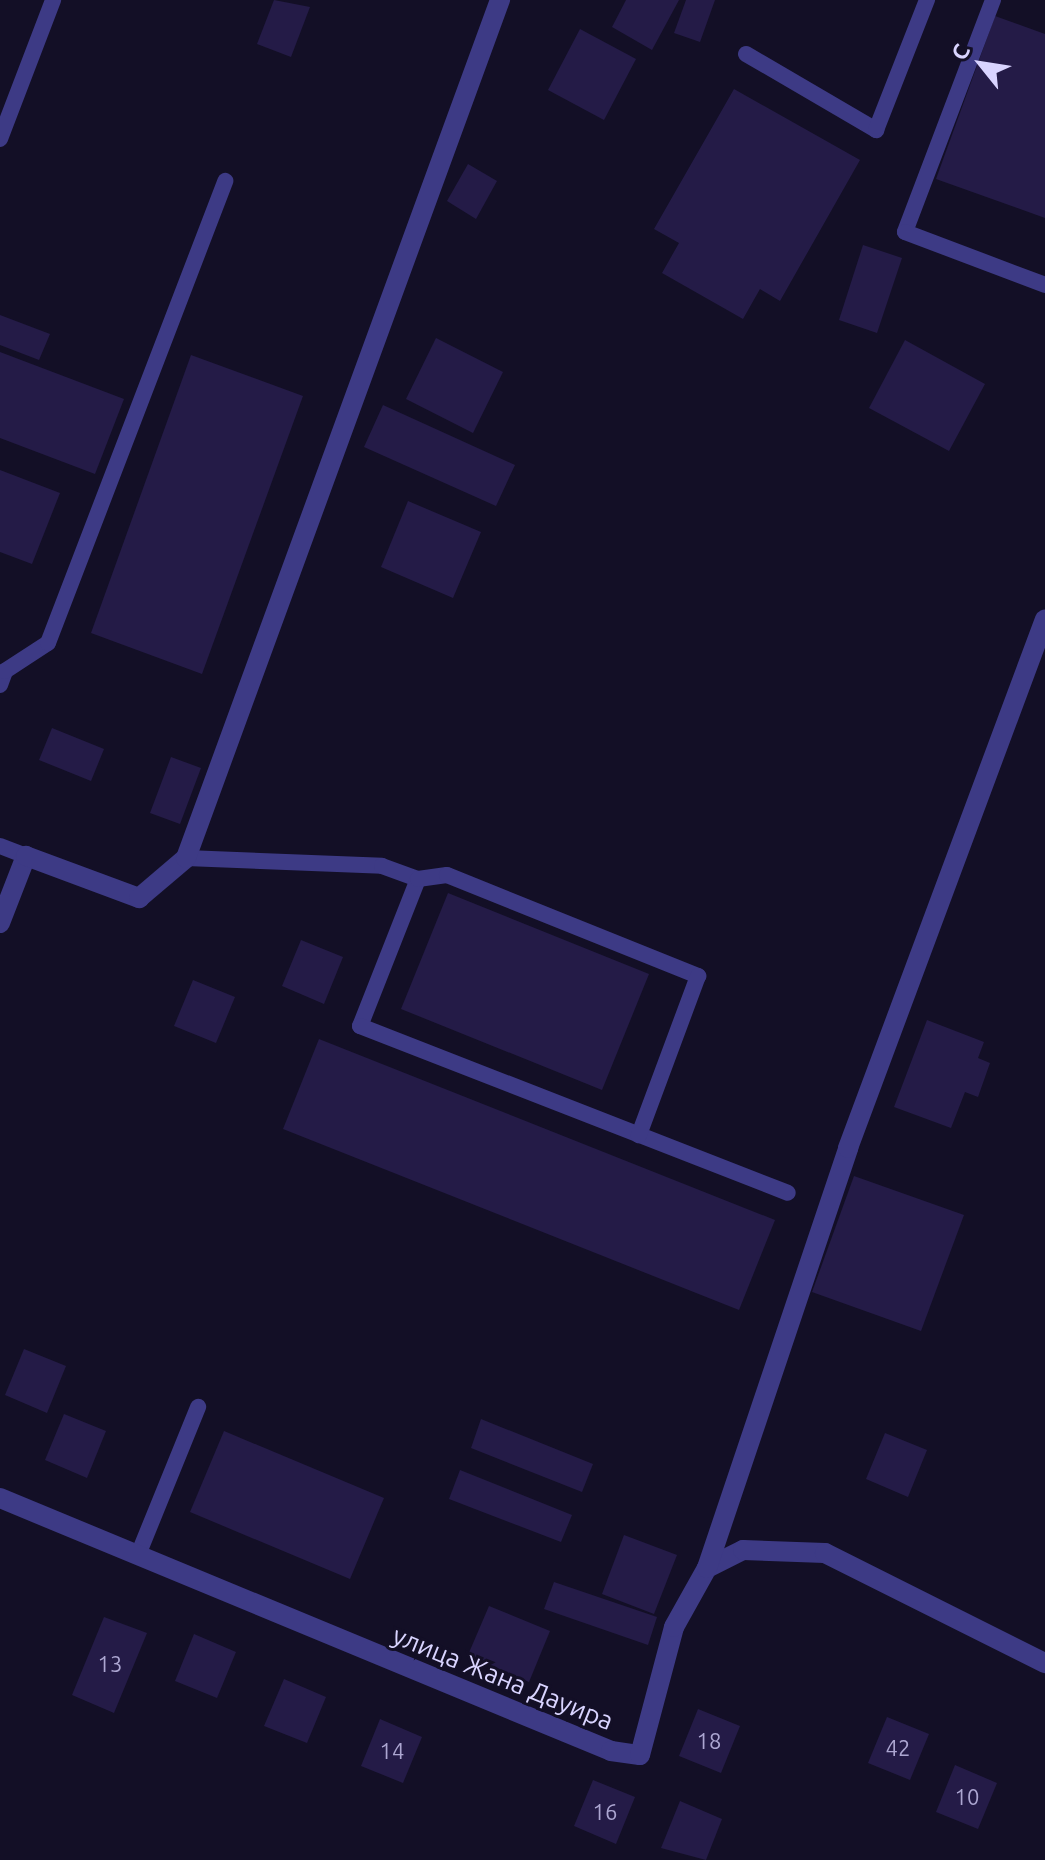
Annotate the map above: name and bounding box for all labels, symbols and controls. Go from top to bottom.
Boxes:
north arrow [941,24,1021,104]
text: С [945,39,974,64]
street label: улица Жана Дауира [388,1619,618,1737]
house number: 13 [98,1651,122,1677]
house number: 18 [697,1728,721,1754]
house number: 42 [886,1735,910,1761]
house number: 14 [380,1738,404,1764]
house number: 10 [955,1784,979,1810]
house number: 16 [593,1799,617,1825]

